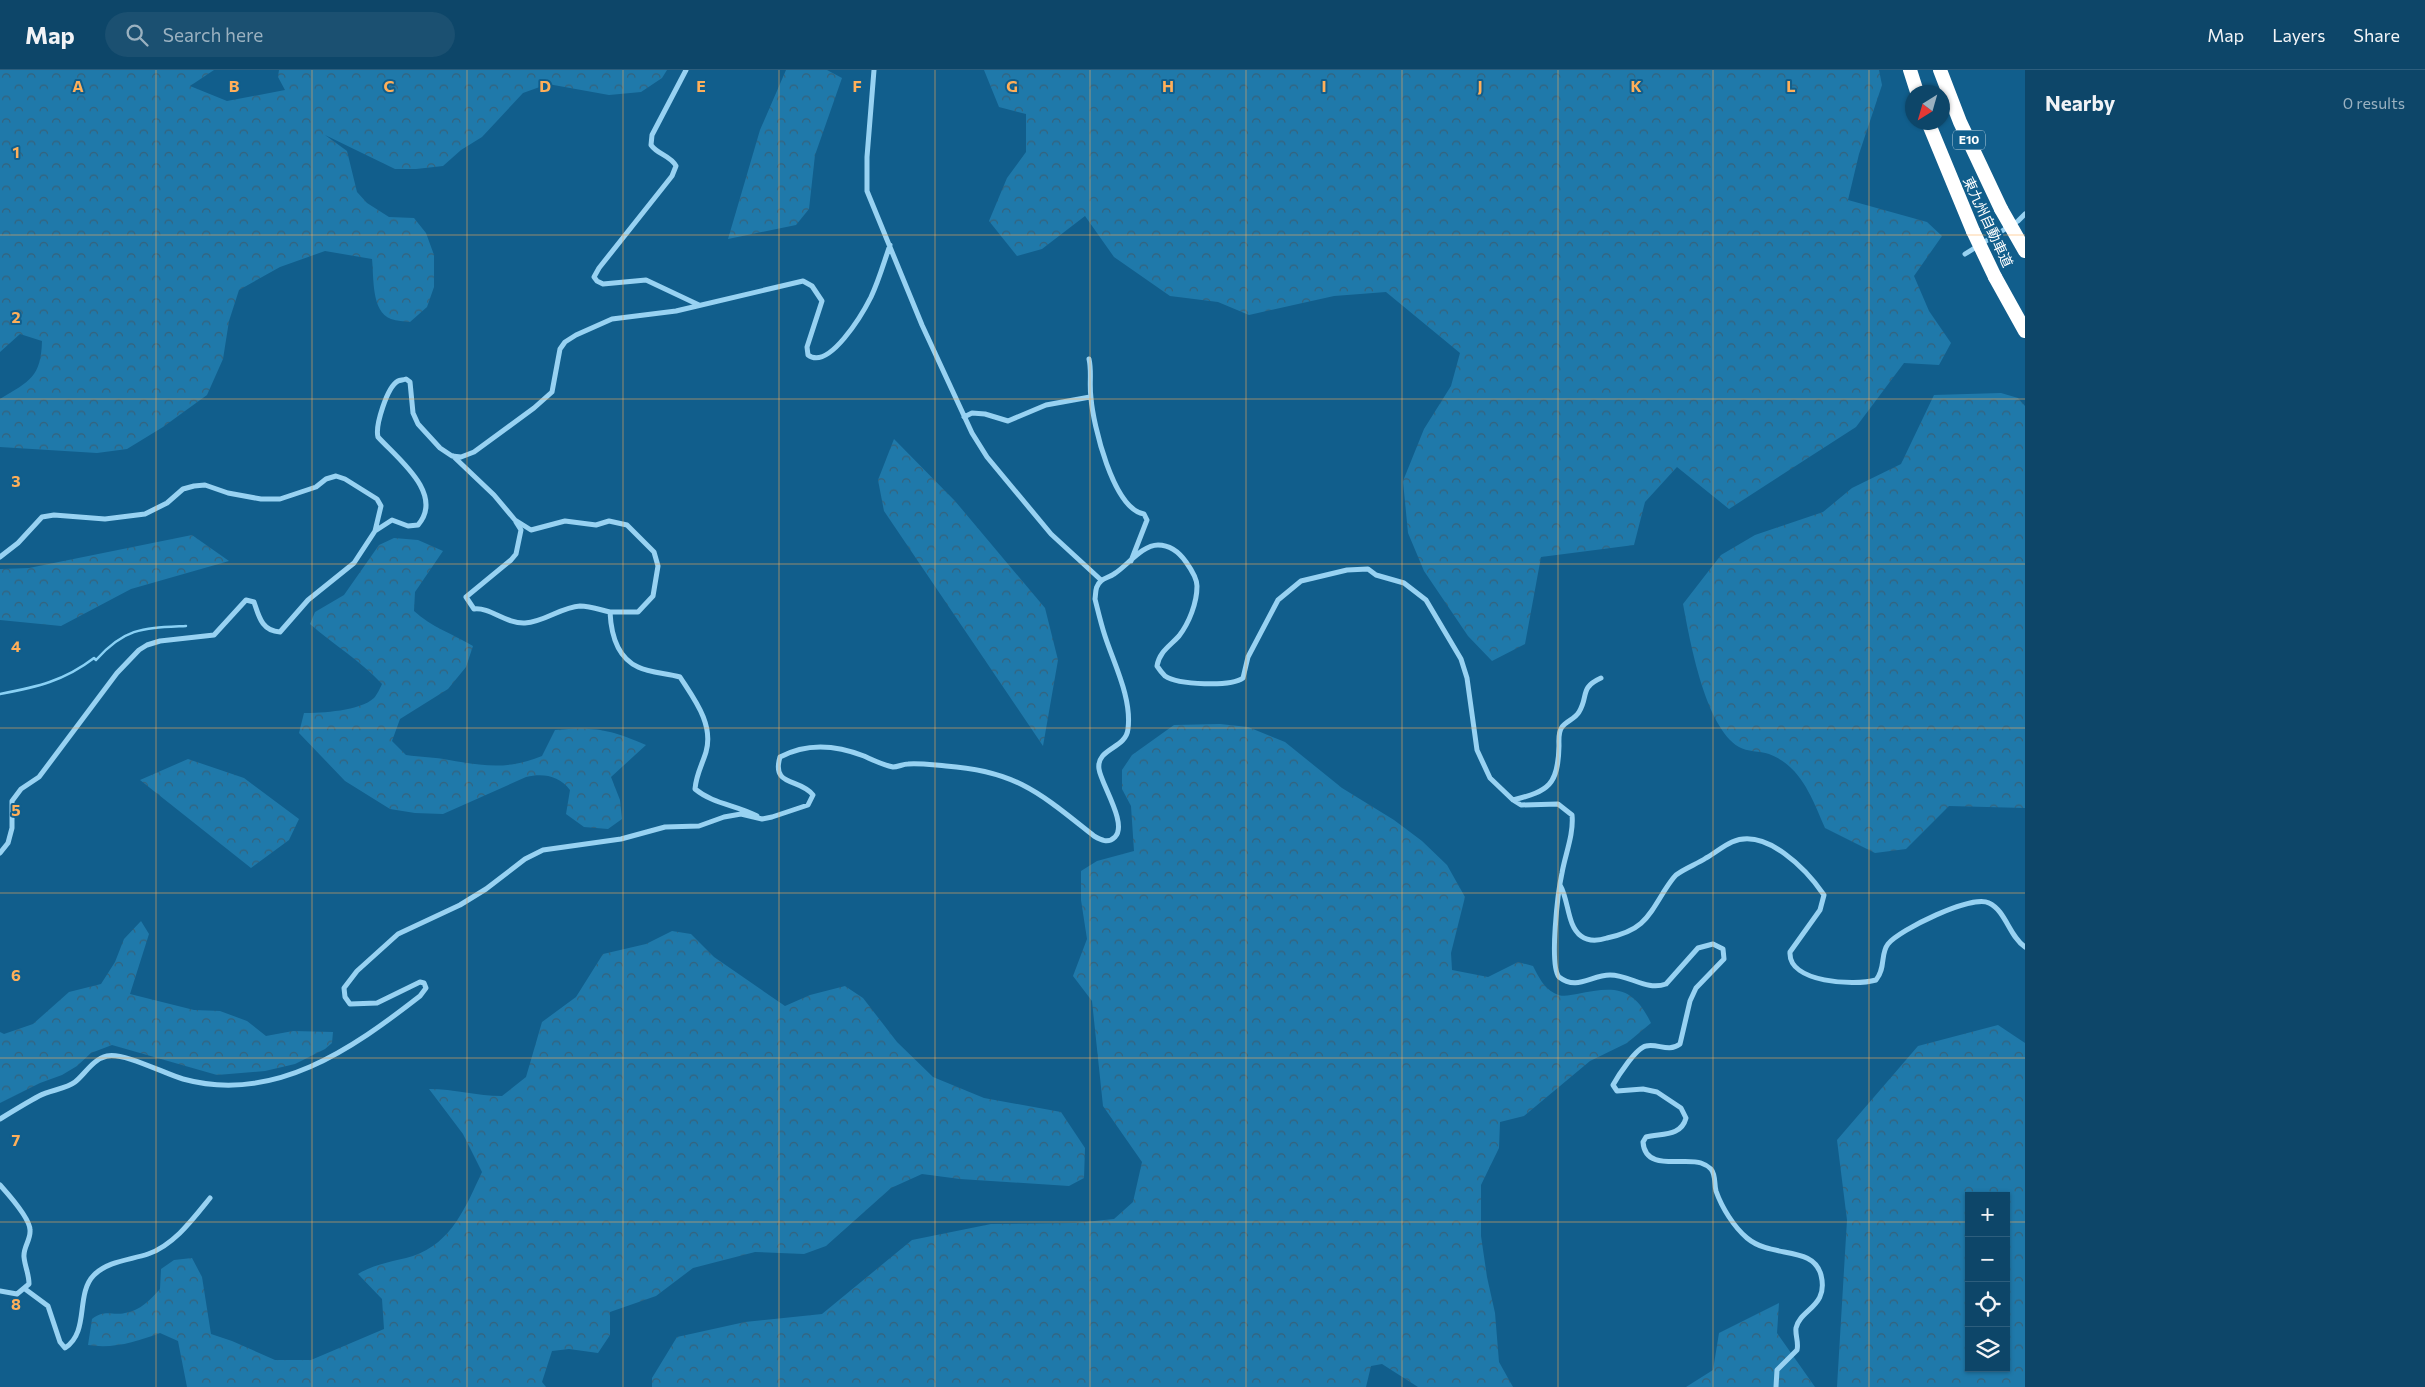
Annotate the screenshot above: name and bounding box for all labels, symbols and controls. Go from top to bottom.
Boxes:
search box [105,12,455,57]
text: Map [25,20,75,49]
icon: search [123,21,151,49]
text: Search here [163,23,263,46]
text: Map [2207,24,2244,46]
text: Layers [2272,24,2325,46]
text: Share [2353,24,2400,46]
text: A [72,76,84,95]
text: B [229,76,240,95]
text: C [384,76,395,95]
text: D [539,76,551,95]
text: E [696,76,706,95]
text: F [852,76,862,95]
text: G [1006,76,1018,95]
text: H [1162,76,1174,95]
text: I [1321,76,1327,95]
text: J [1477,76,1483,95]
text: K [1630,76,1642,95]
text: L [1786,76,1796,95]
north arrow [1905,85,1950,130]
text: Nearby [2045,90,2115,115]
text: 0 results [2343,93,2405,112]
road number: E10 [1953,130,1985,150]
text: 1 [12,142,20,161]
street label: 東九州自動車道 [1960,174,2017,270]
text: 2 [11,307,21,326]
text: 3 [11,471,21,490]
text: 4 [11,636,21,655]
text: 5 [11,800,21,819]
text: 6 [11,965,21,984]
text: 7 [12,1130,21,1149]
map controls [1965,1192,2010,1372]
button: + [1965,1192,2010,1237]
button: − [1965,1237,2010,1282]
button: locate [1965,1282,2010,1327]
text: 8 [11,1294,21,1313]
button: layers [1965,1327,2010,1372]

